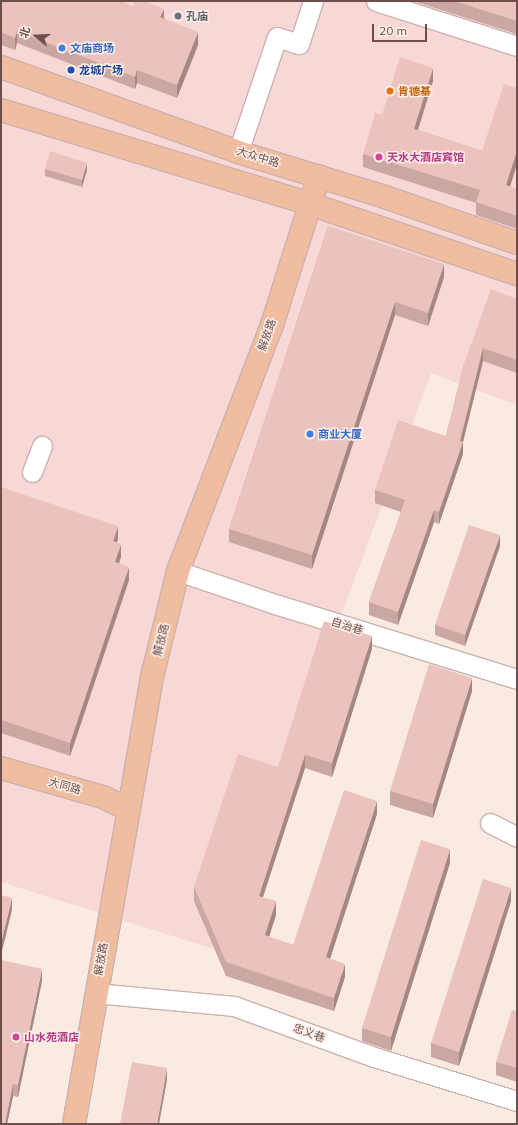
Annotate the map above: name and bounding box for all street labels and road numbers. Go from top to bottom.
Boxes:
street label: 大众中路 [235,144,281,170]
street label: 解放路 [255,317,279,353]
street label: 自治巷 [329,615,365,637]
street label: 解放路 [151,622,171,658]
street label: 大同路 [47,775,83,797]
street label: 解放路 [92,942,110,976]
street label: 忠义巷 [291,1021,327,1045]

